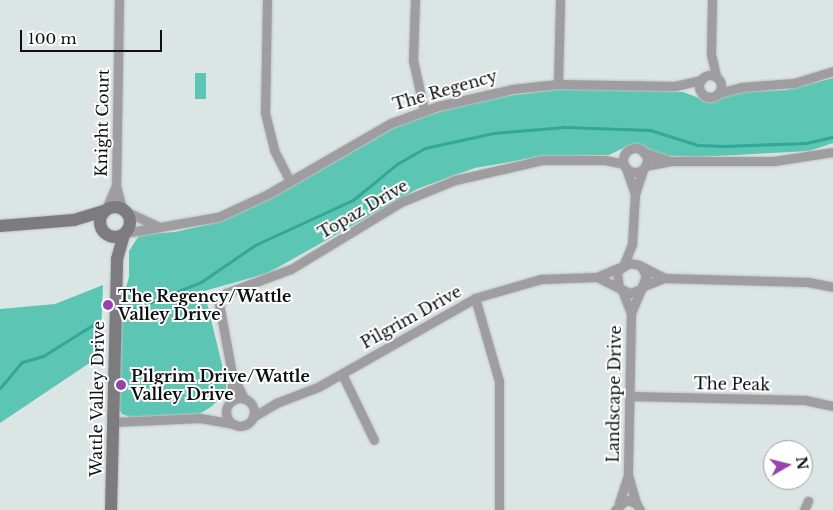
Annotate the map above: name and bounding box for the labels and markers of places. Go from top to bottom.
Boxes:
place label: The Regency/Wattle Valley Drive [118,286,291,324]
marker: The Regency/Wattle Valley Drive [102,299,114,311]
place label: Pilgrim Drive/Wattle Valley Drive [131,366,310,404]
marker: Pilgrim Drive/Wattle Valley Drive [115,379,127,391]

